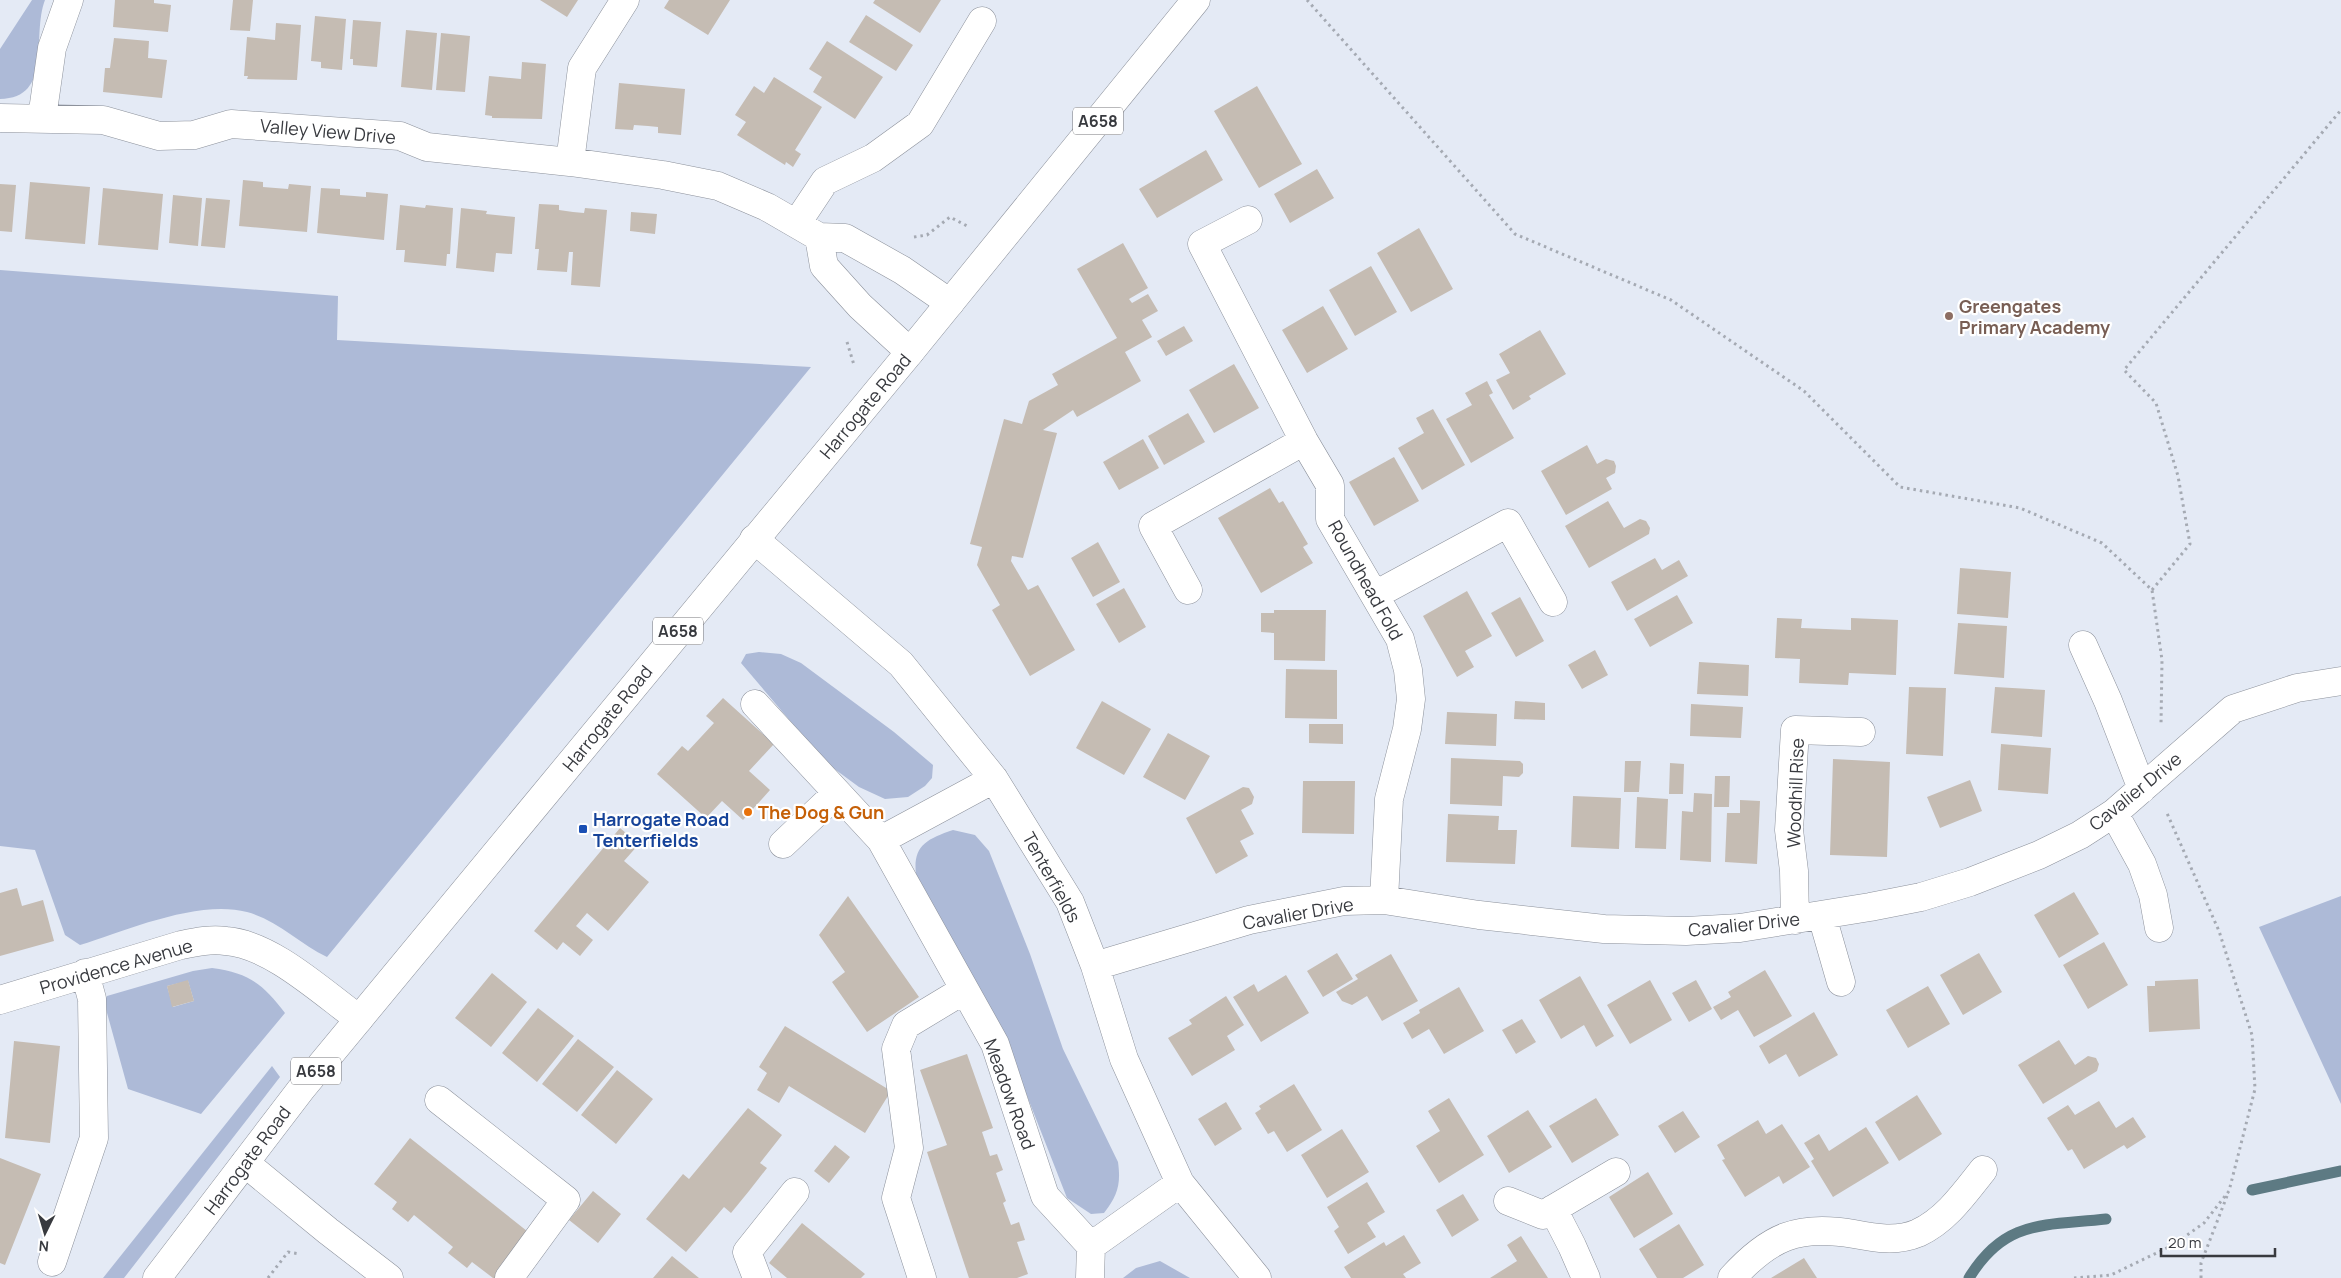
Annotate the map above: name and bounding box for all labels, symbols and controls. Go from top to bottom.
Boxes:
road number: A658 [1073,108,1123,134]
street label: Valley View Drive [259,113,397,149]
place label: Greengates Primary Academy [1959,294,2110,339]
marker: Greengates Primary Academy [1943,310,1955,322]
street label: Harrogate Road [814,348,916,464]
street label: Roundhead Fold [1323,516,1409,644]
road number: A658 [653,618,703,644]
street label: Harrogate Road [557,660,657,776]
street label: Woodhill Rise [1781,738,1809,848]
street label: Cavalier Drive [2084,746,2186,836]
place label: The Dog & Gun [758,800,884,824]
marker: The Dog & Gun [742,806,754,818]
place label: Harrogate Road Tenterfields [593,807,729,852]
marker: Harrogate Road Tenterfields [577,823,589,835]
street label: Tenterfields [1017,828,1087,926]
street label: Cavalier Drive [1241,891,1355,935]
street label: Cavalier Drive [1687,906,1801,942]
street label: Providence Avenue [37,933,195,999]
street label: Meadow Road [979,1035,1041,1153]
road number: A658 [291,1058,341,1084]
street label: Harrogate Road [198,1101,296,1219]
north arrow [20,1208,70,1258]
scale bar [2161,1226,2275,1258]
text: 20 m [2168,1232,2201,1253]
text: N [38,1237,50,1256]

